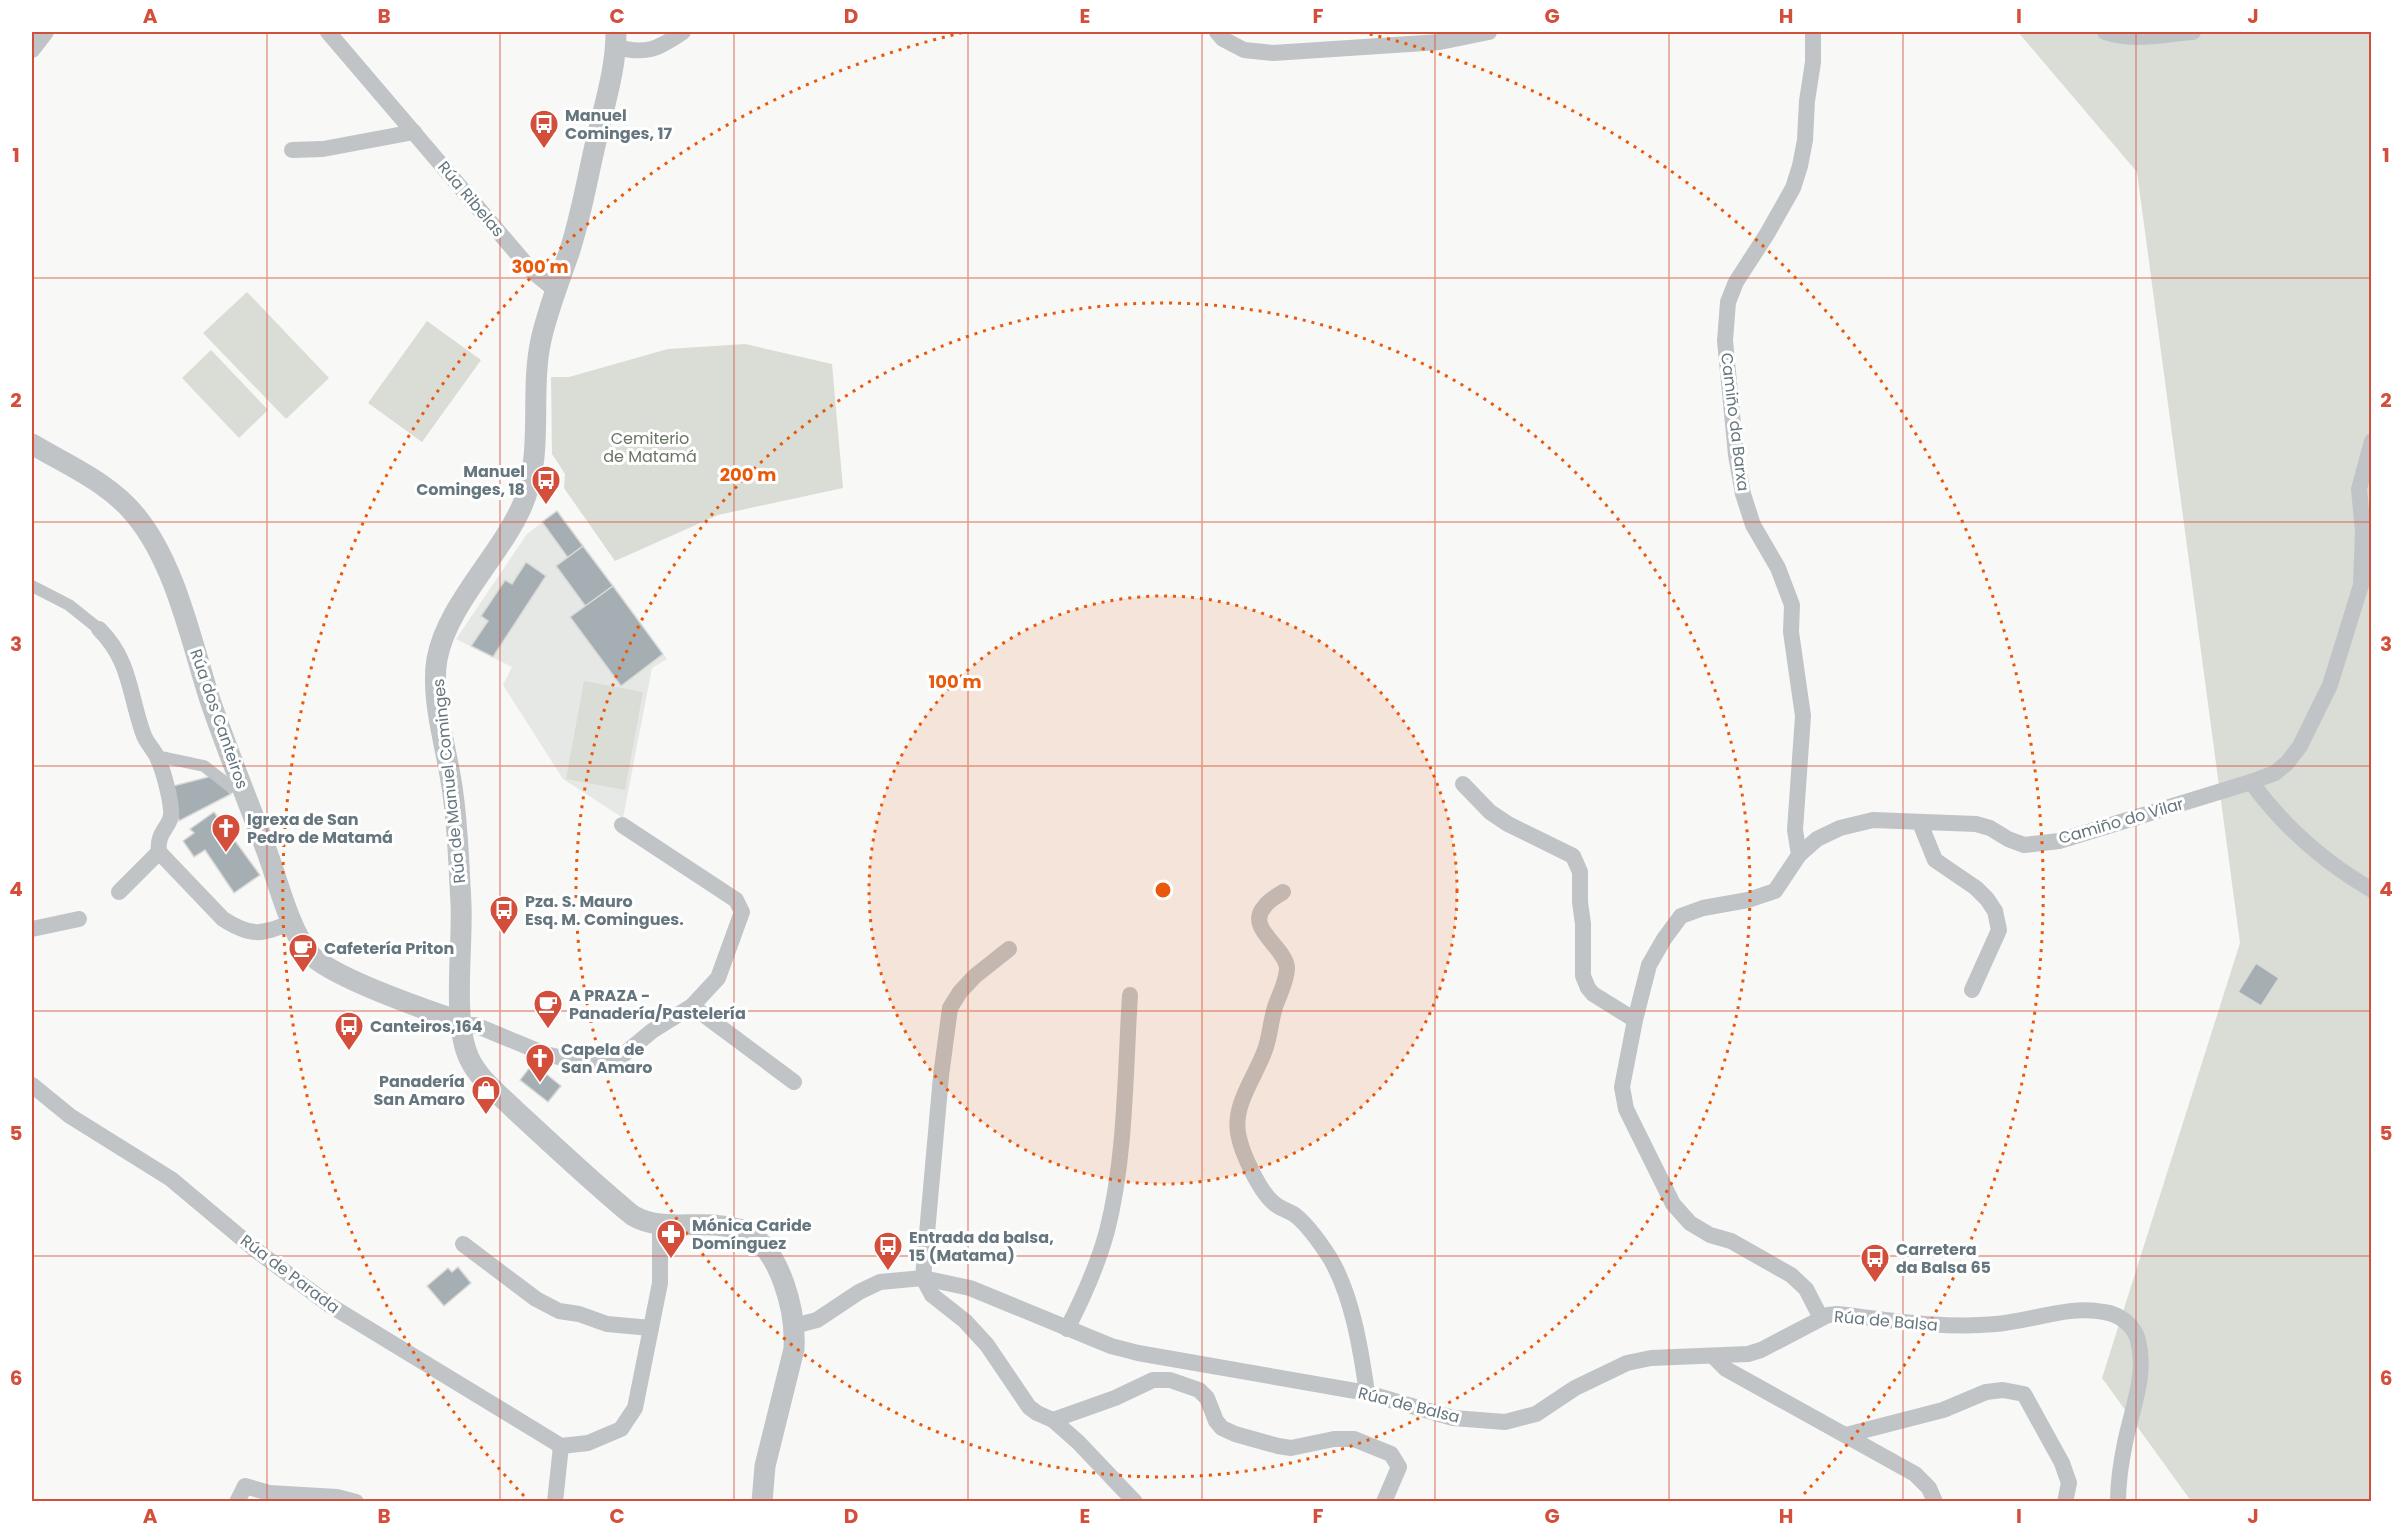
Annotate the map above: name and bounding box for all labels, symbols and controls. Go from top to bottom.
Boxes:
text: A [143,2,158,30]
text: B [377,2,391,30]
text: C [609,2,625,30]
text: D [844,2,858,30]
text: E [1080,2,1090,30]
text: F [1313,2,1324,30]
text: G [1544,2,1560,30]
text: H [1779,2,1793,30]
text: I [2016,2,2022,30]
text: J [2247,2,2259,30]
place label: Manuel Cominges, 17 [565,104,672,145]
bus stop icon: Manuel Cominges, 17 [528,108,560,150]
text: 1 [12,141,20,169]
text: 1 [2382,141,2390,169]
street label: Rúa Ribelas [432,156,510,242]
text: 300 m [511,254,569,279]
street label: Camiño da Barxa [1715,351,1755,493]
text: 2 [10,386,22,414]
text: 2 [2380,386,2392,414]
park label: Cemiterio de Matamá [603,427,697,468]
place label: Manuel Cominges, 18 [416,460,525,501]
text: 200 m [720,462,776,487]
bus stop icon: Manuel Cominges, 18 [530,464,562,506]
text: 3 [10,630,22,658]
text: 3 [2380,630,2392,658]
street label: Rúa dos Canteiros [184,646,254,792]
text: 100 m [928,669,982,694]
street label: Rúa de Manuel Cominges [427,678,471,884]
street label: Camiño do Vilar [2056,792,2186,850]
place label: Igrexa de San Pedro de Matamá [247,808,393,849]
church icon: Igrexa de San Pedro de Matamá [210,812,242,854]
text: 4 [9,875,23,903]
text: 4 [2379,875,2393,903]
centre of rings [1153,880,1173,900]
place label: Pza. S. Mauro Esq. M. Comingues. [525,890,684,931]
bus stop icon: Pza. S. Mauro Esq. M. Comingues. [488,894,520,936]
cafe icon: Cafetería Priton [287,932,319,974]
place label: Cafetería Priton [324,937,454,960]
place label: A PRAZA - Panadería/Pastelería [569,984,746,1025]
cafe icon: A PRAZA - Panadería/Pastelería [532,988,564,1030]
bus stop icon: Canteiros,164 [333,1010,365,1052]
place label: Canteiros,164 [370,1015,483,1038]
place label: Capela de San Amaro [561,1038,653,1079]
church icon: Capela de San Amaro [524,1042,556,1084]
place label: Panadería San Amaro [373,1070,465,1111]
shop icon: Panadería San Amaro [470,1074,502,1116]
text: 5 [10,1119,23,1147]
text: 5 [2380,1119,2393,1147]
place label: Mónica Caride Domínguez [692,1214,812,1255]
pharmacy icon: Mónica Caride Domínguez [655,1218,687,1260]
place label: Entrada da balsa, 15 (Matama) [909,1226,1054,1267]
street label: Rúa de Parada [236,1229,344,1319]
bus stop icon: Entrada da balsa, 15 (Matama) [872,1230,904,1272]
place label: Carretera da Balsa 65 [1896,1238,1991,1279]
bus stop icon: Carretera da Balsa 65 [1859,1242,1891,1284]
street label: Rúa de Balsa [1833,1305,1939,1337]
text: 6 [10,1364,22,1392]
text: 6 [2380,1364,2392,1392]
street label: Rúa de Balsa [1356,1381,1462,1429]
text: A [143,1502,158,1530]
text: B [377,1502,391,1530]
text: C [609,1502,625,1530]
text: D [844,1502,858,1530]
text: E [1080,1502,1090,1530]
text: F [1313,1502,1324,1530]
text: G [1544,1502,1560,1530]
text: H [1779,1502,1793,1530]
text: I [2016,1502,2022,1530]
text: J [2247,1502,2259,1530]

